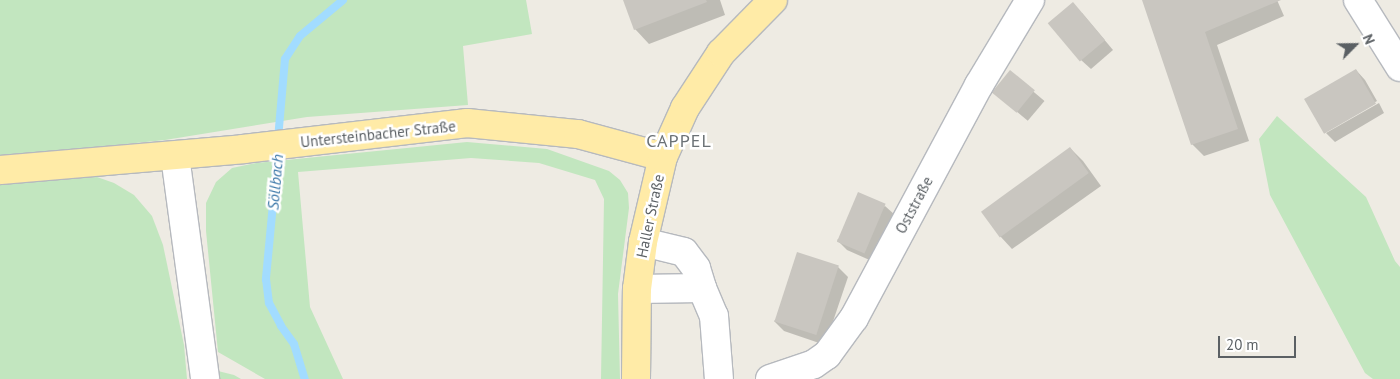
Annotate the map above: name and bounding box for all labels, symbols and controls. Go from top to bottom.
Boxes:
north arrow [1330,20,1380,70]
text: N [1359,31,1379,47]
street label: Untersteinbacher Straße [299,117,457,151]
district label: CAPPEL [646,130,712,152]
water label: Söllbach [263,153,287,211]
street label: Haller Straße [632,173,668,259]
street label: Oststraße [891,173,937,237]
scale bar [1220,326,1298,358]
text: 20 m [1226,335,1259,354]

